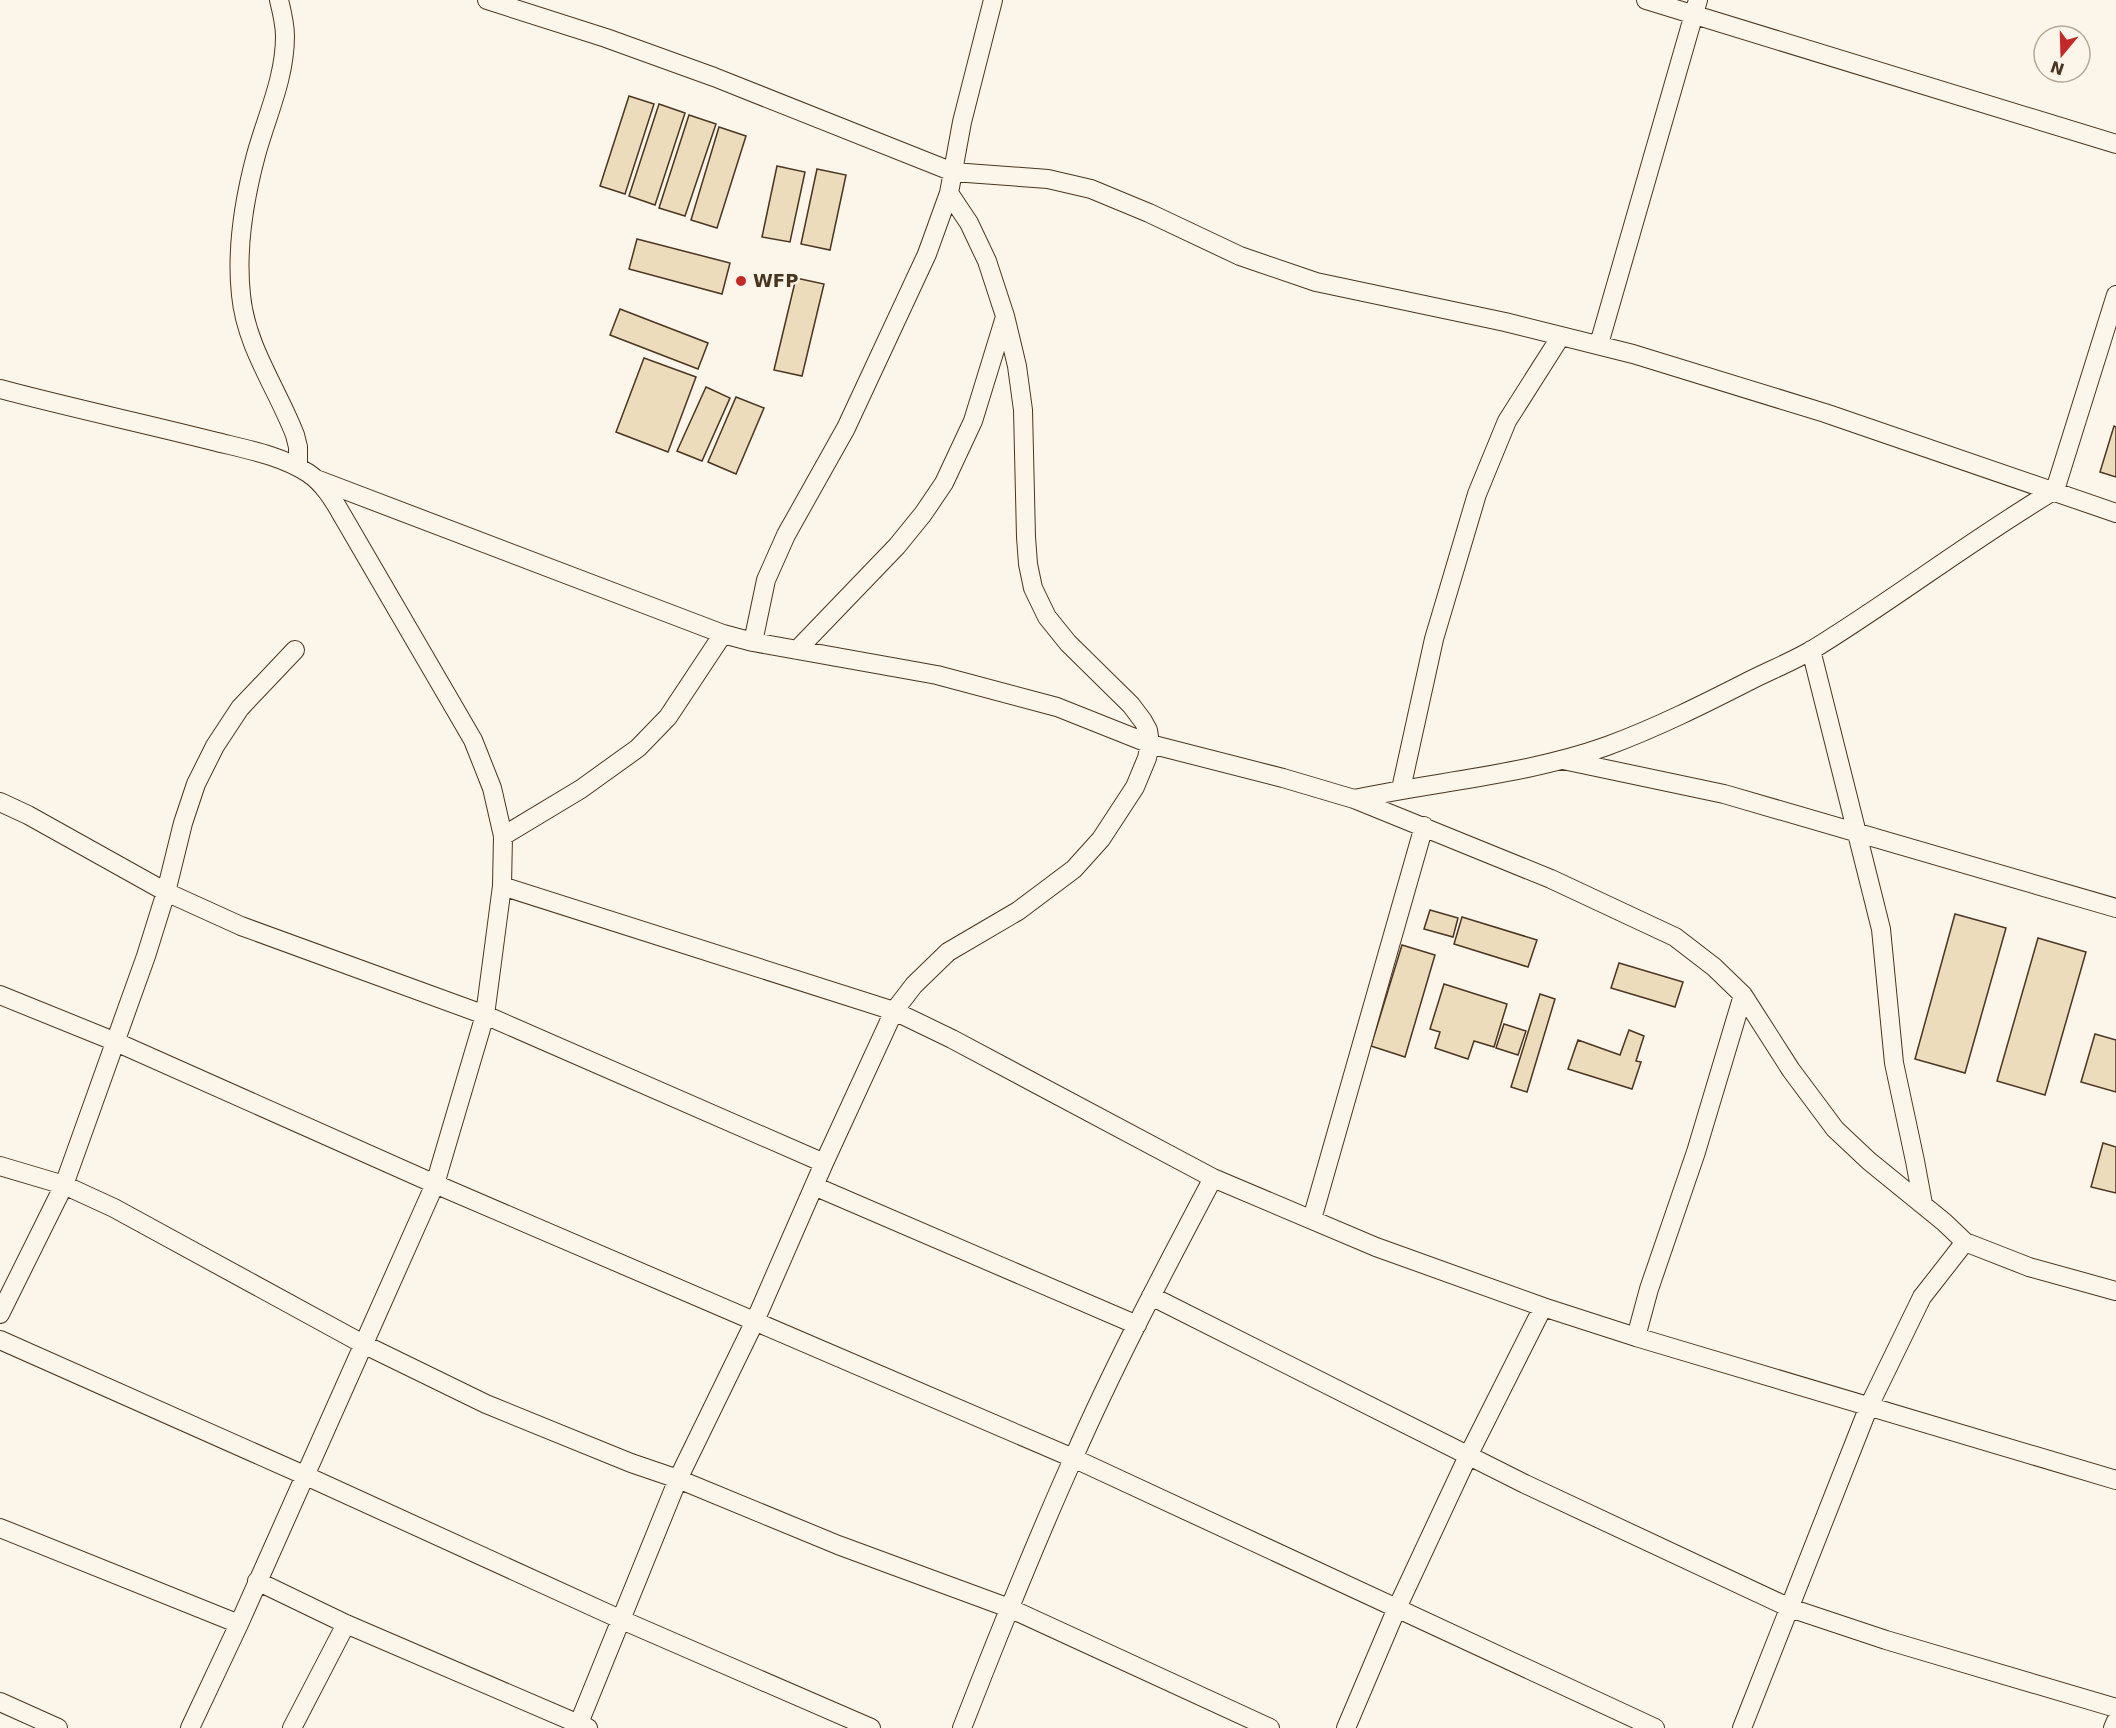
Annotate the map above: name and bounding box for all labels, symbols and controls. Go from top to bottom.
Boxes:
north arrow [2032,24,2092,84]
text: N [2048,57,2067,79]
place label: WFP [753,270,798,291]
marker: WFP [734,274,748,288]

